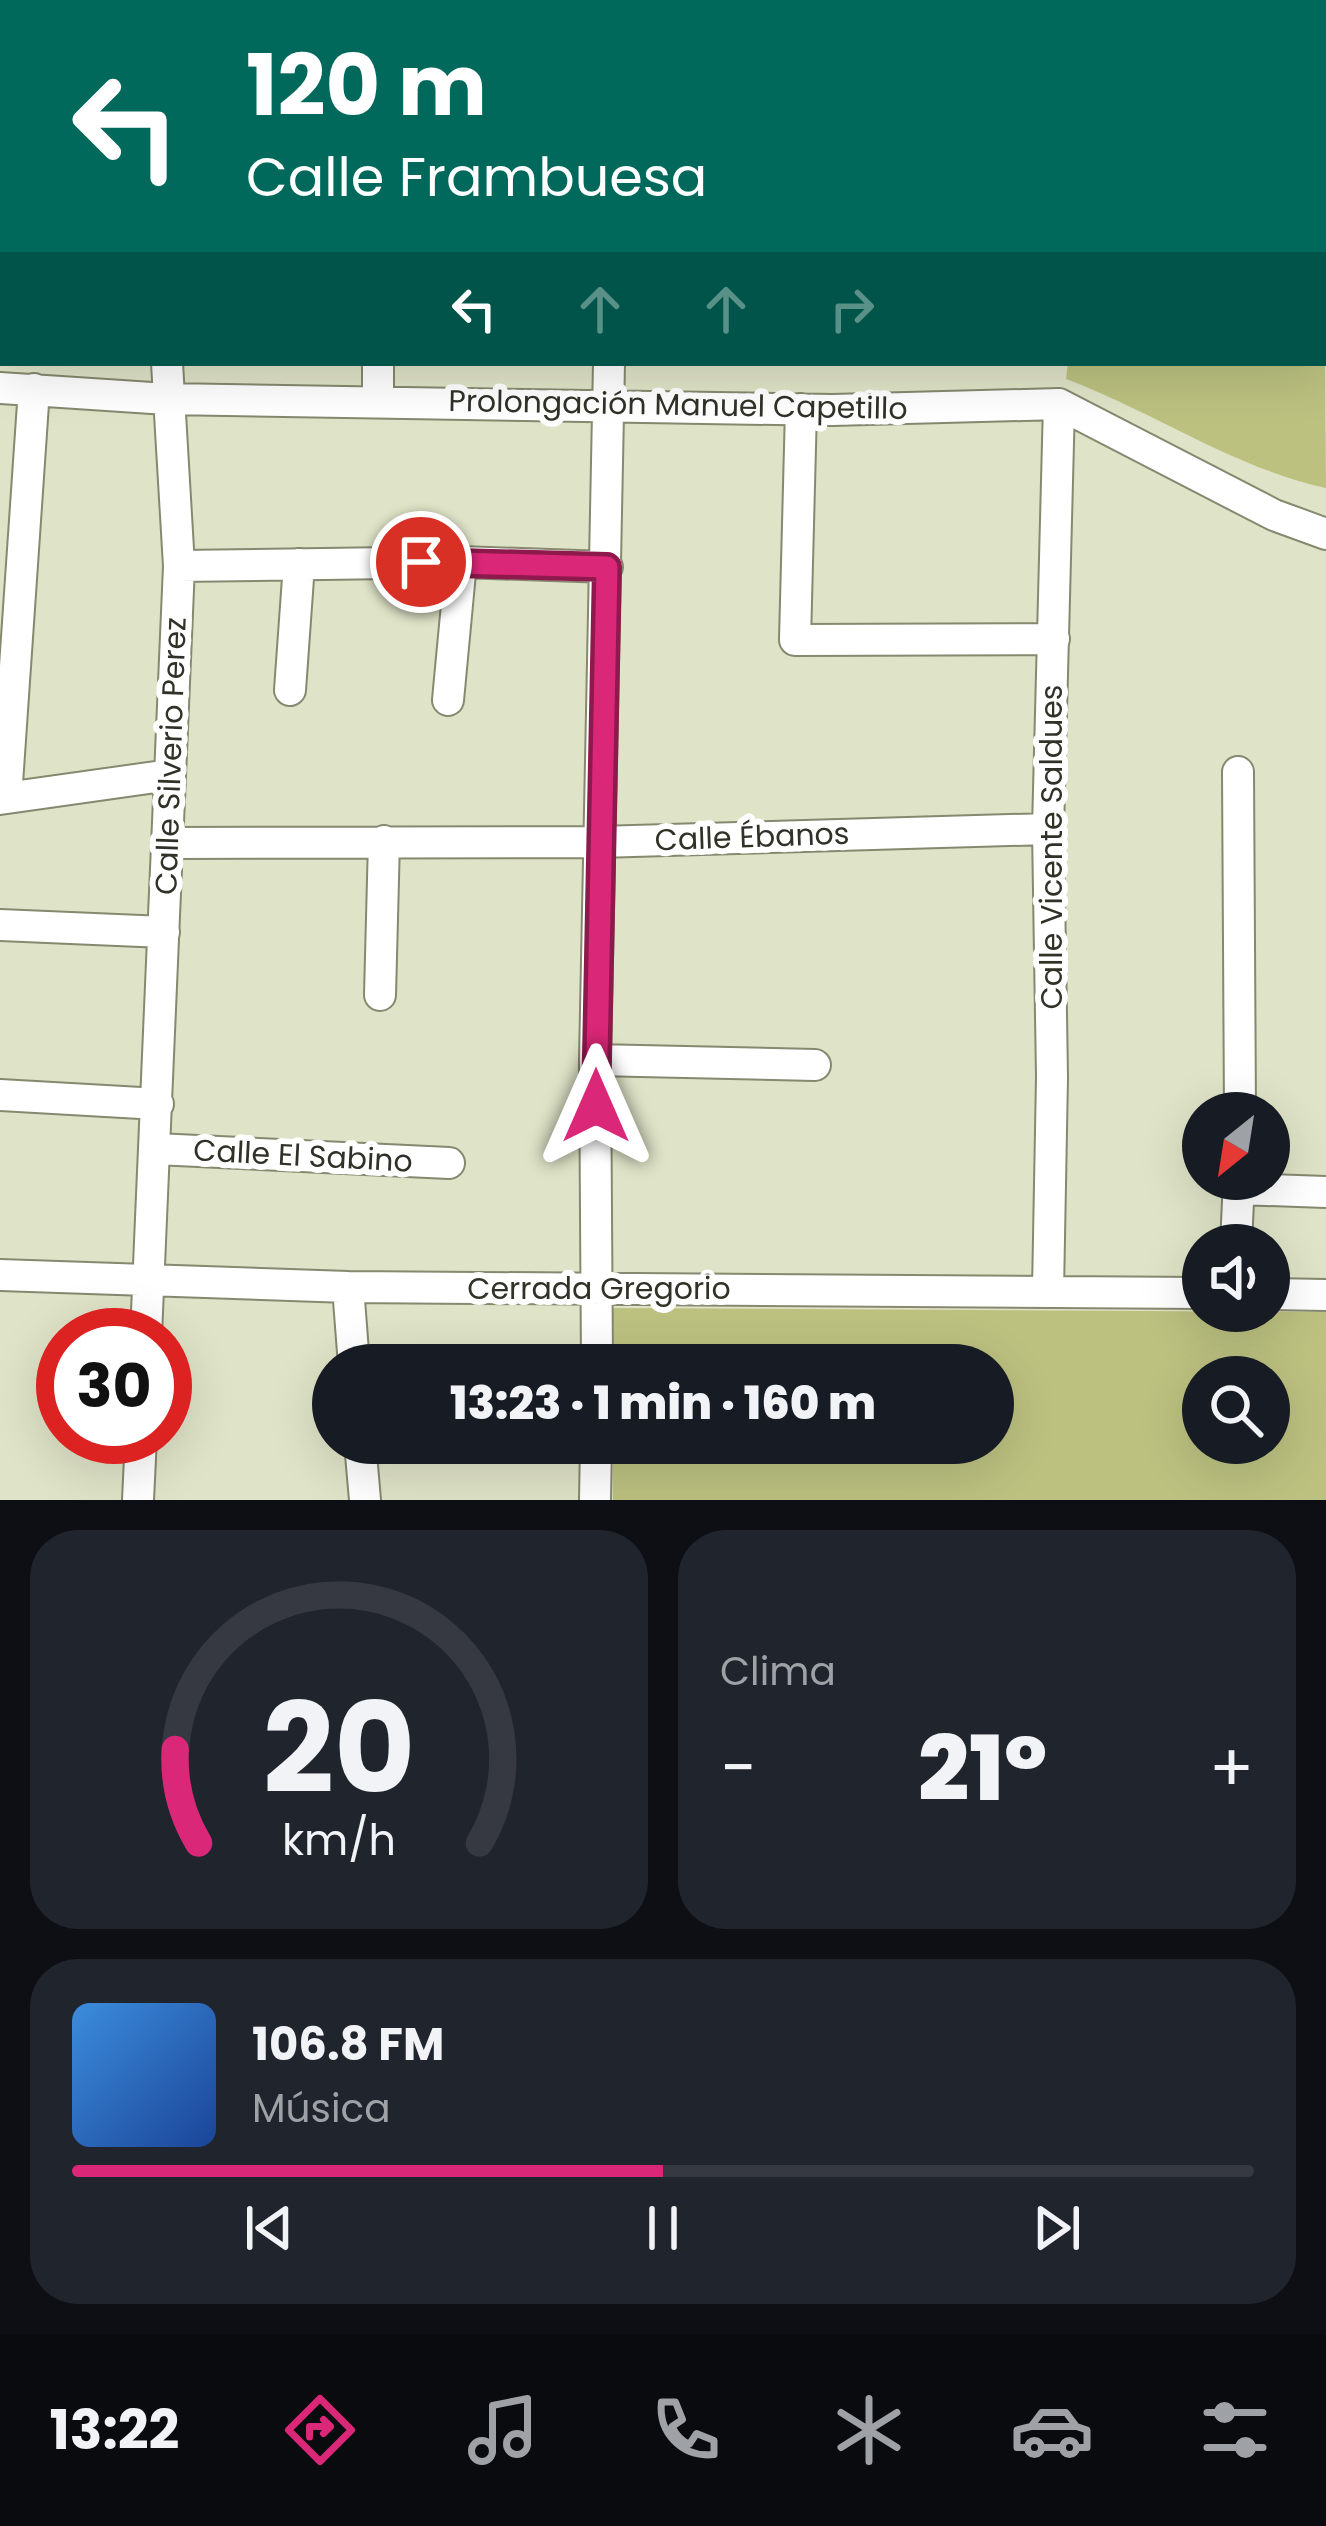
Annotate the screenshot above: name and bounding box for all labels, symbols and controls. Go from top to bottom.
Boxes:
text: 120 m [246,27,487,144]
icon: left [48,48,204,204]
text: Calle Frambuesa [246,139,707,215]
icon: left [441,276,507,342]
icon: ahead [567,276,633,342]
icon: ahead [693,276,759,342]
icon: right [819,276,885,342]
street label: Prolongación Manuel Capetillo [448,379,908,430]
pin [370,511,472,613]
icon: arrive [388,529,454,595]
street label: Calle Silverio Perez [144,616,197,896]
street label: Calle Vicente Saldues [1030,684,1073,1010]
street label: Calle Ébanos [654,812,850,861]
position arrow [533,1043,659,1169]
north arrow [1182,1092,1290,1200]
map controls [1182,1092,1290,1464]
street label: Calle El Sabino [192,1128,414,1183]
button: sound [1182,1224,1290,1332]
street label: Cerrada Gregorio [467,1267,731,1310]
speed limit sign: 30 [36,1308,192,1464]
button: search [1182,1356,1290,1464]
text: 13:23 · 1 min · 160 m [450,1372,876,1435]
text: Clima [720,1644,836,1699]
text: 20 [263,1661,415,1836]
text: 21° [918,1705,1047,1832]
text: − [720,1722,756,1814]
text: + [1209,1722,1254,1814]
text: km/h [282,1809,396,1869]
text: 106.8 FM [252,2013,444,2076]
text: Música [252,2081,391,2136]
icon: previous [236,2195,302,2261]
icon: pause [630,2195,696,2261]
icon: next [1024,2195,1090,2261]
icon: directions [278,2388,362,2472]
icon: music [461,2388,545,2472]
icon: phone [644,2388,728,2472]
icon: climate [827,2388,911,2472]
icon: car [1010,2388,1094,2472]
icon: filters [1193,2388,1277,2472]
text: 13:22 [49,2392,179,2468]

